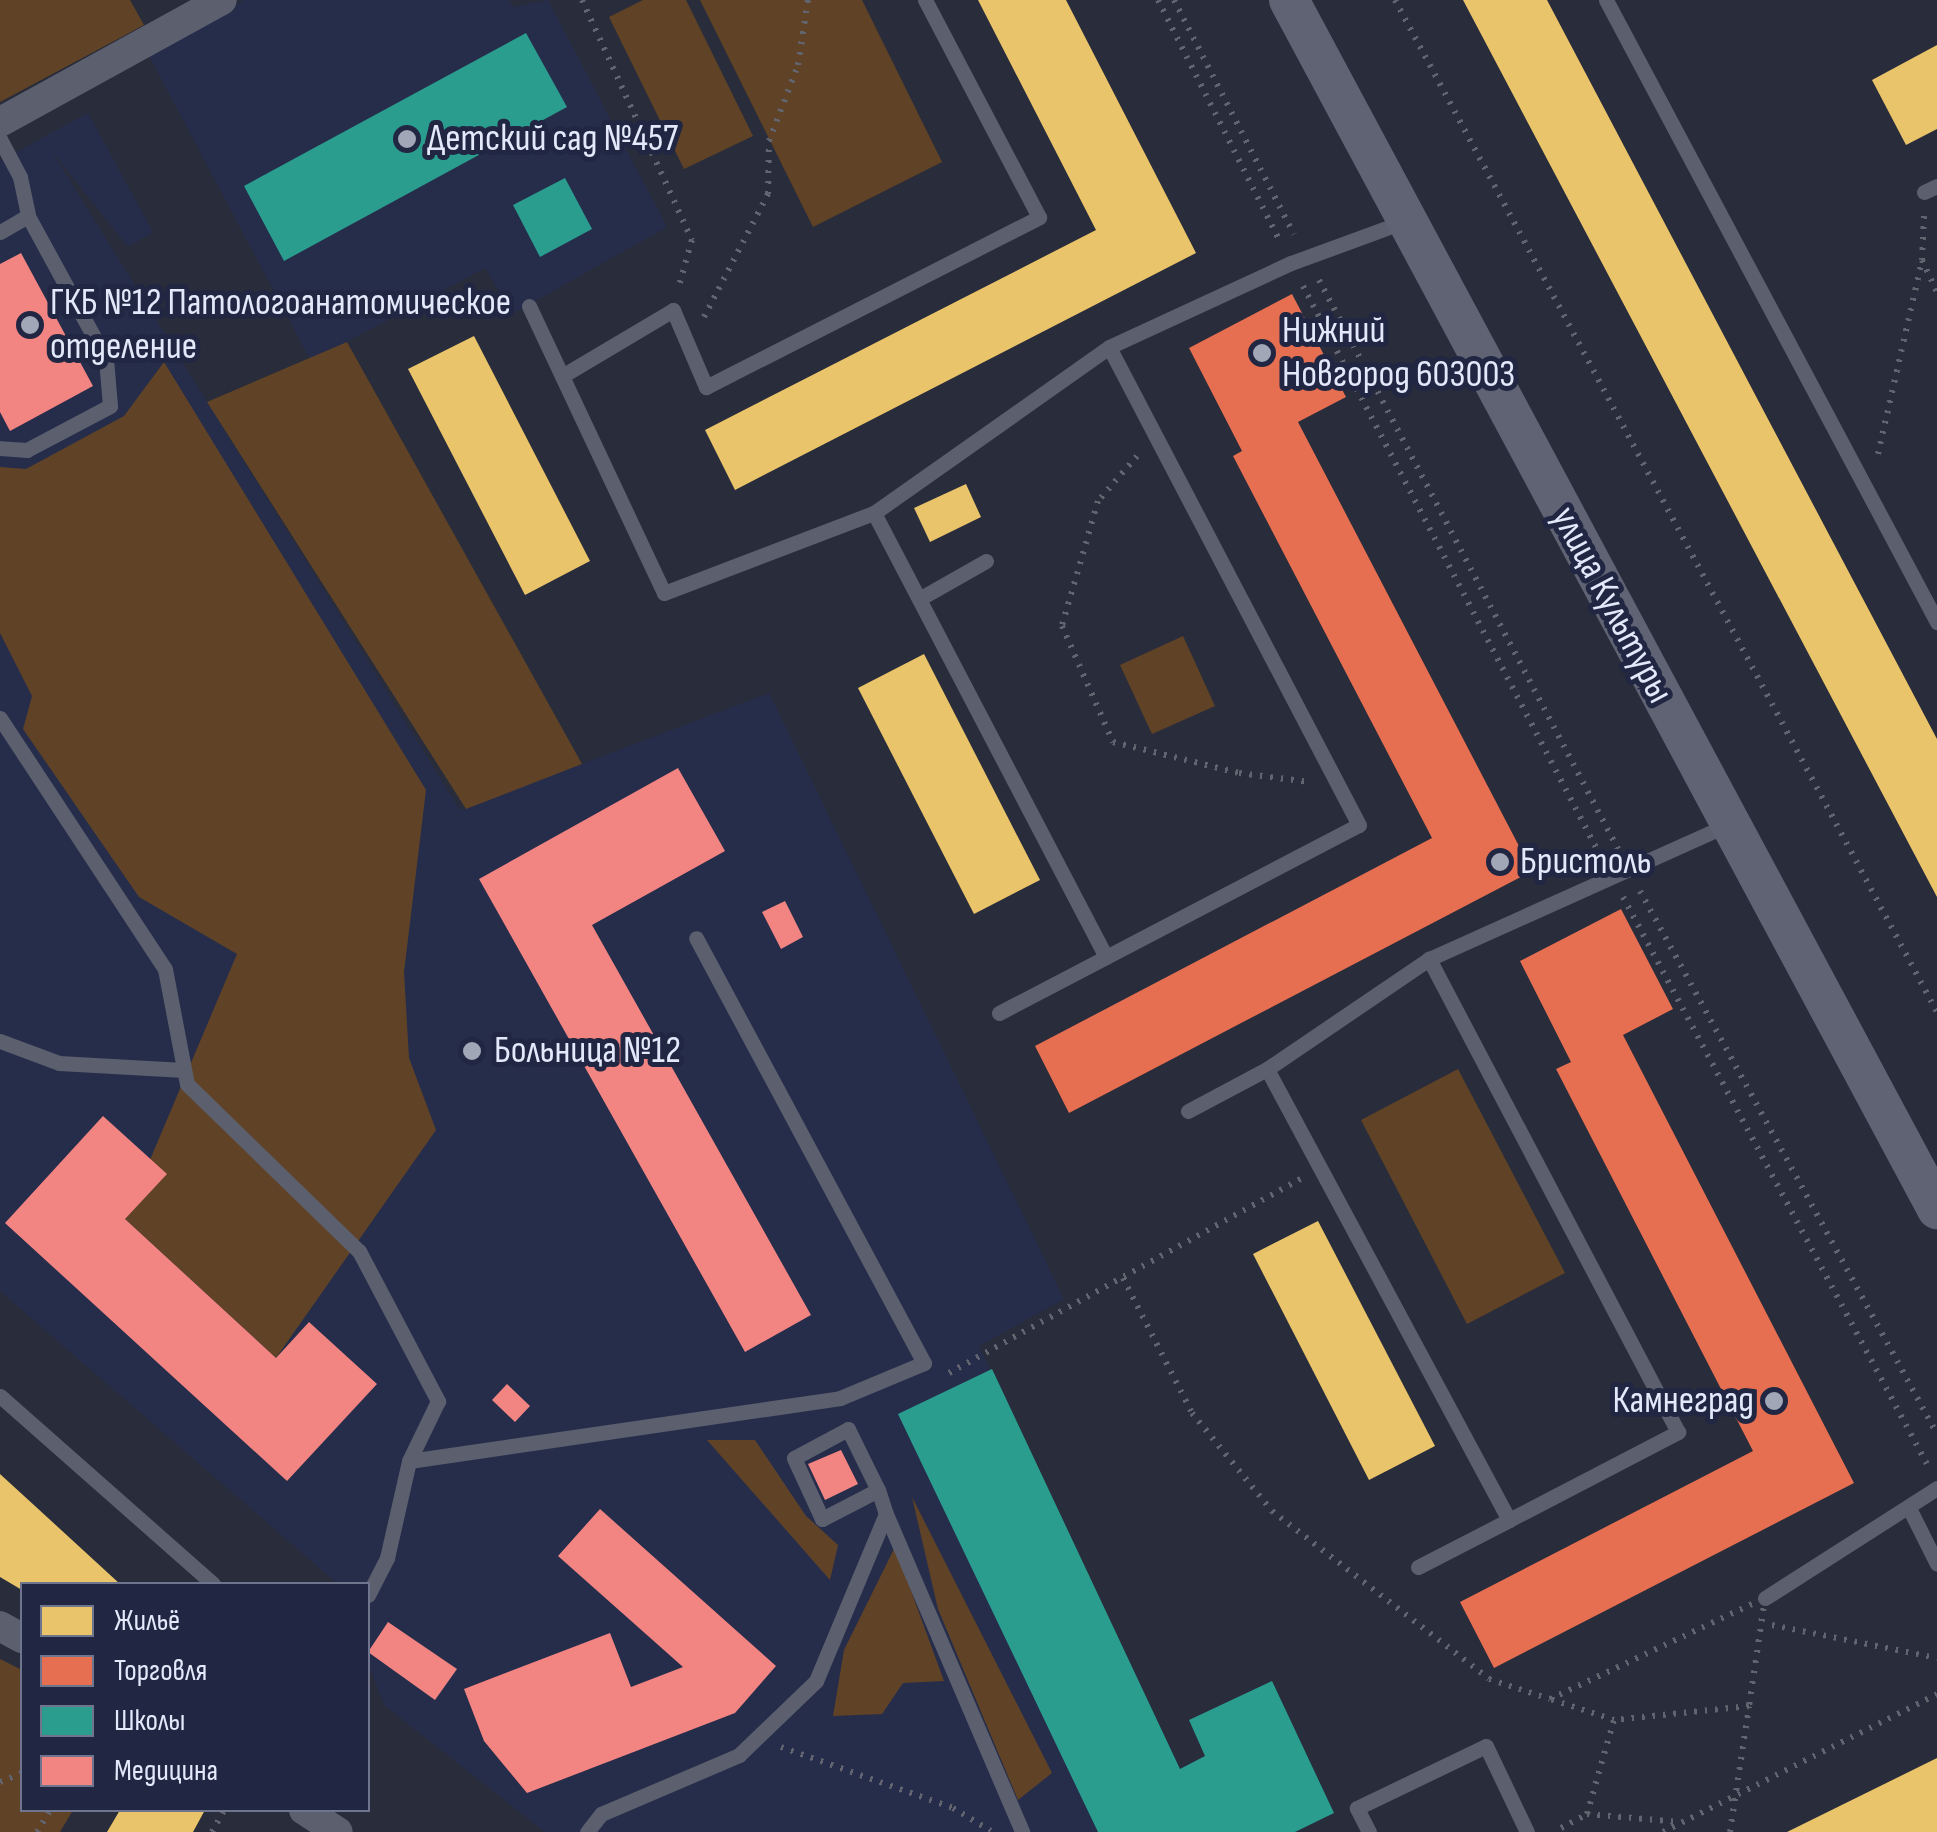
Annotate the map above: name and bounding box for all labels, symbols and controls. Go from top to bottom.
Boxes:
place label: Детский сад №457 [427,116,678,162]
marker: Детский сад №457 [396,128,418,150]
place label: ГКБ №12 Патологоанатомическое отделение [50,280,511,370]
place label: Нижний Новгород 603003 [1282,308,1515,398]
marker: ГКБ №12 Патологоанатомическое отделение [19,314,41,336]
marker: Нижний Новгород 603003 [1251,342,1273,364]
street label: улица Культуры [1541,499,1683,711]
place label: Бристоль [1520,839,1652,885]
marker: Бристоль [1489,851,1511,873]
place label: Больница №12 [494,1028,681,1074]
marker: Больница №12 [459,1038,485,1064]
place label: Камнеград [1613,1378,1754,1424]
marker: Камнеград [1763,1390,1785,1412]
legend [20,1582,370,1812]
text: Жильё [114,1603,180,1639]
text: Торговля [114,1653,207,1689]
text: Школы [114,1703,185,1739]
text: Медицина [114,1753,218,1789]

